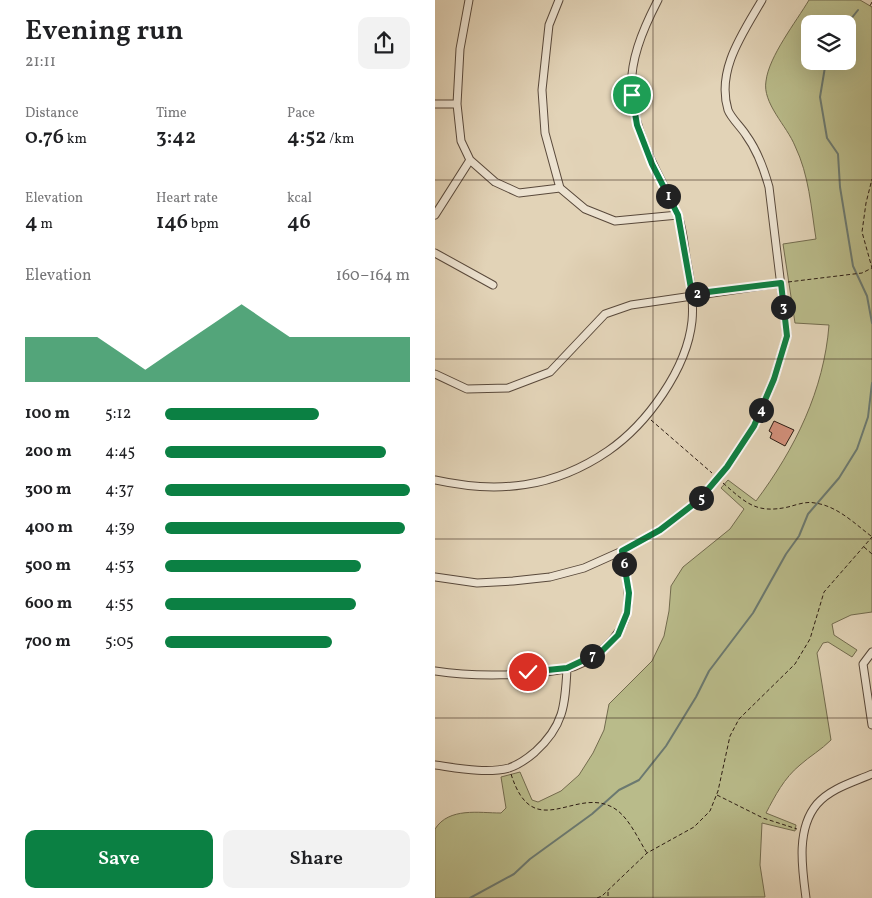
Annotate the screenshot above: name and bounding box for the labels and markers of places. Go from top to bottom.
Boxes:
pin [611,74,653,116]
pin: 1 [655,184,681,208]
pin: 2 [685,282,709,306]
pin: 3 [771,294,795,320]
pin: 4 [749,398,773,422]
pin: 5 [689,486,713,510]
pin: 6 [611,552,637,576]
pin: 7 [579,644,605,668]
pin [507,651,549,693]

